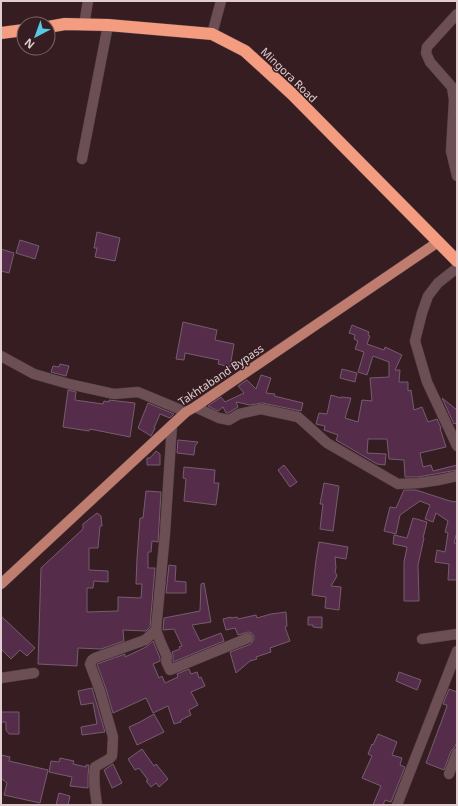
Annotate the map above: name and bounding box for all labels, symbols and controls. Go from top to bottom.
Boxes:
north arrow [16,16,56,56]
text: N [21,35,37,53]
street label: Mingora Road [258,44,321,105]
street label: Takhtaband Bypass [175,340,266,409]

